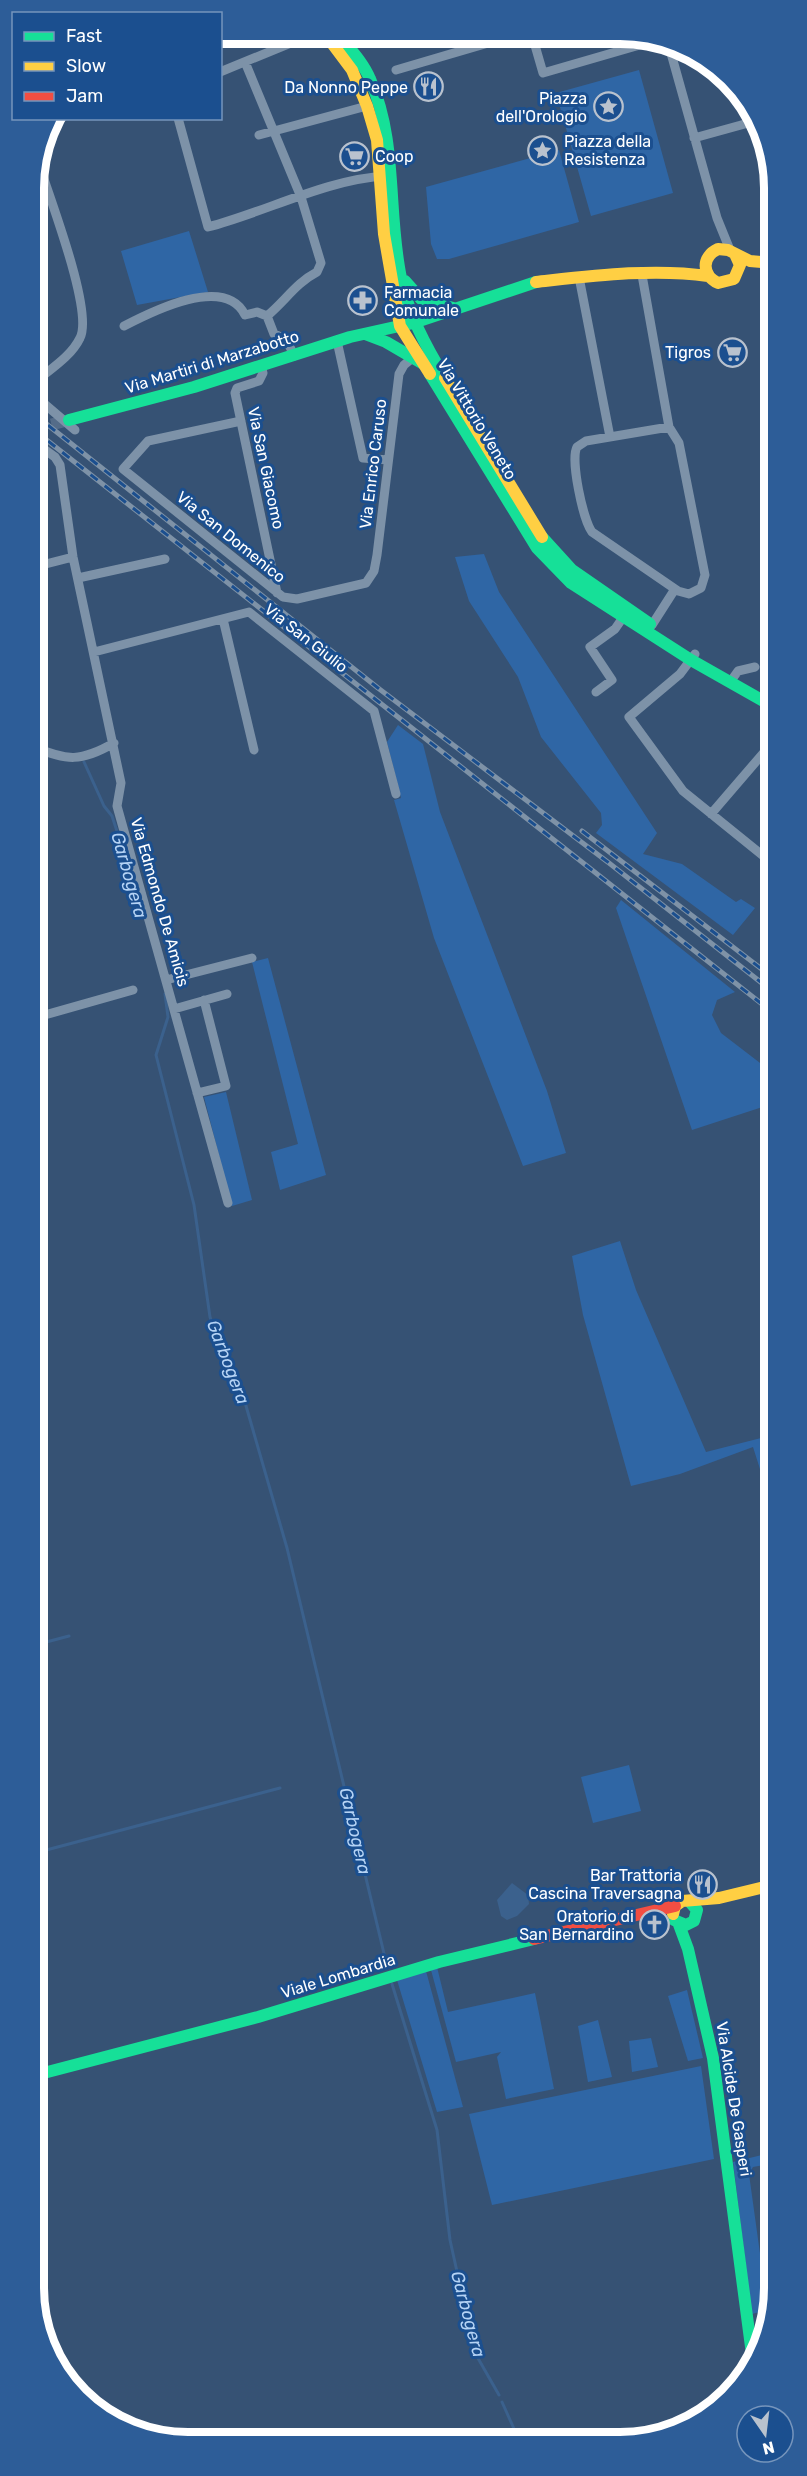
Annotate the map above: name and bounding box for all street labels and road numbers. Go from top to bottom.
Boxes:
street label: Via Martiri di Marzabotto [123,326,301,398]
street label: Via Vittorio Veneto [433,355,521,483]
street label: Via Enrico Caruso [356,398,390,530]
street label: Via San Giacomo [244,405,288,531]
street label: Via San Domenico [173,487,289,587]
street label: Via San Giulio [260,599,352,677]
street label: Via Edmondo De Amicis [127,815,193,989]
street label: Viale Lombardia [278,1950,398,2002]
street label: Via Alcide De Gasperi [712,2020,756,2178]

